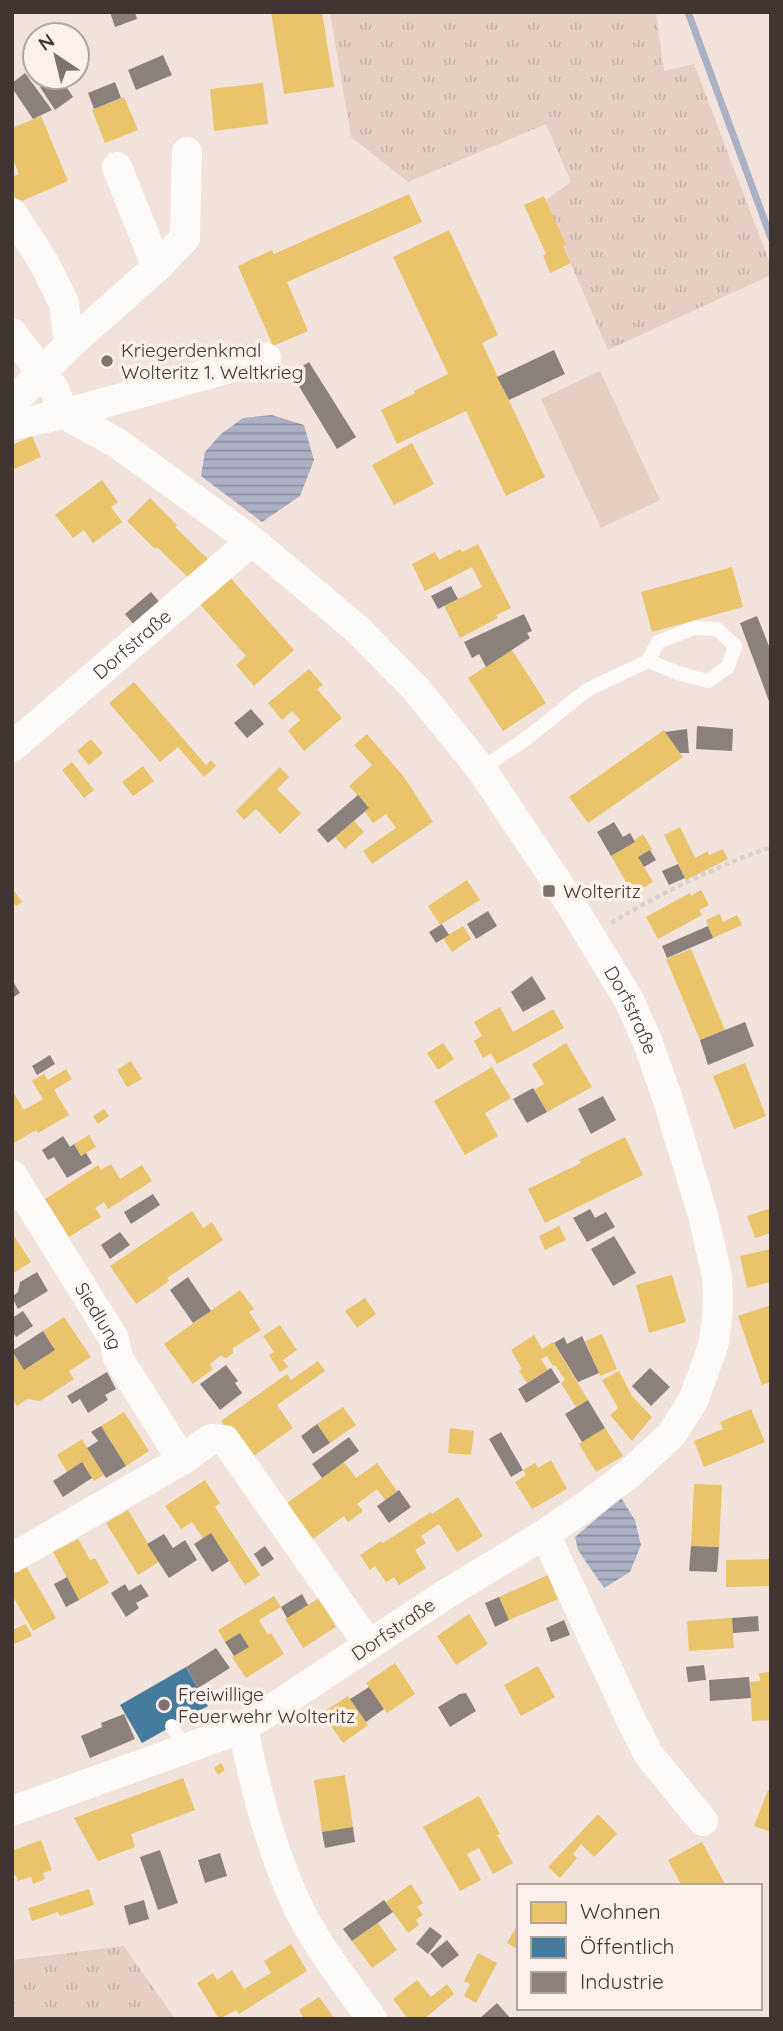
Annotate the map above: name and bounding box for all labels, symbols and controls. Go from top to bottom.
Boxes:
north arrow [21,21,91,91]
text: N [34,28,59,56]
place label: Kriegerdenkmal Wolteritz 1. Weltkrieg [121,338,303,384]
marker: Kriegerdenkmal Wolteritz 1. Weltkrieg [99,353,115,369]
street label: Dorfstraße [88,604,176,684]
place label: Wolteritz [563,879,641,903]
marker: Wolteritz [541,883,557,899]
street label: Dorfstraße [599,961,663,1057]
street label: Siedlung [70,1278,128,1352]
street label: Dorfstraße [347,1592,439,1666]
place label: Freiwillige Feuerwehr Wolteritz [178,1682,355,1728]
marker: Freiwillige Feuerwehr Wolteritz [156,1697,172,1713]
legend [517,1884,762,2010]
text: Wohnen [580,1898,661,1924]
text: Öffentlich [580,1933,674,1959]
text: Industrie [580,1968,664,1994]

